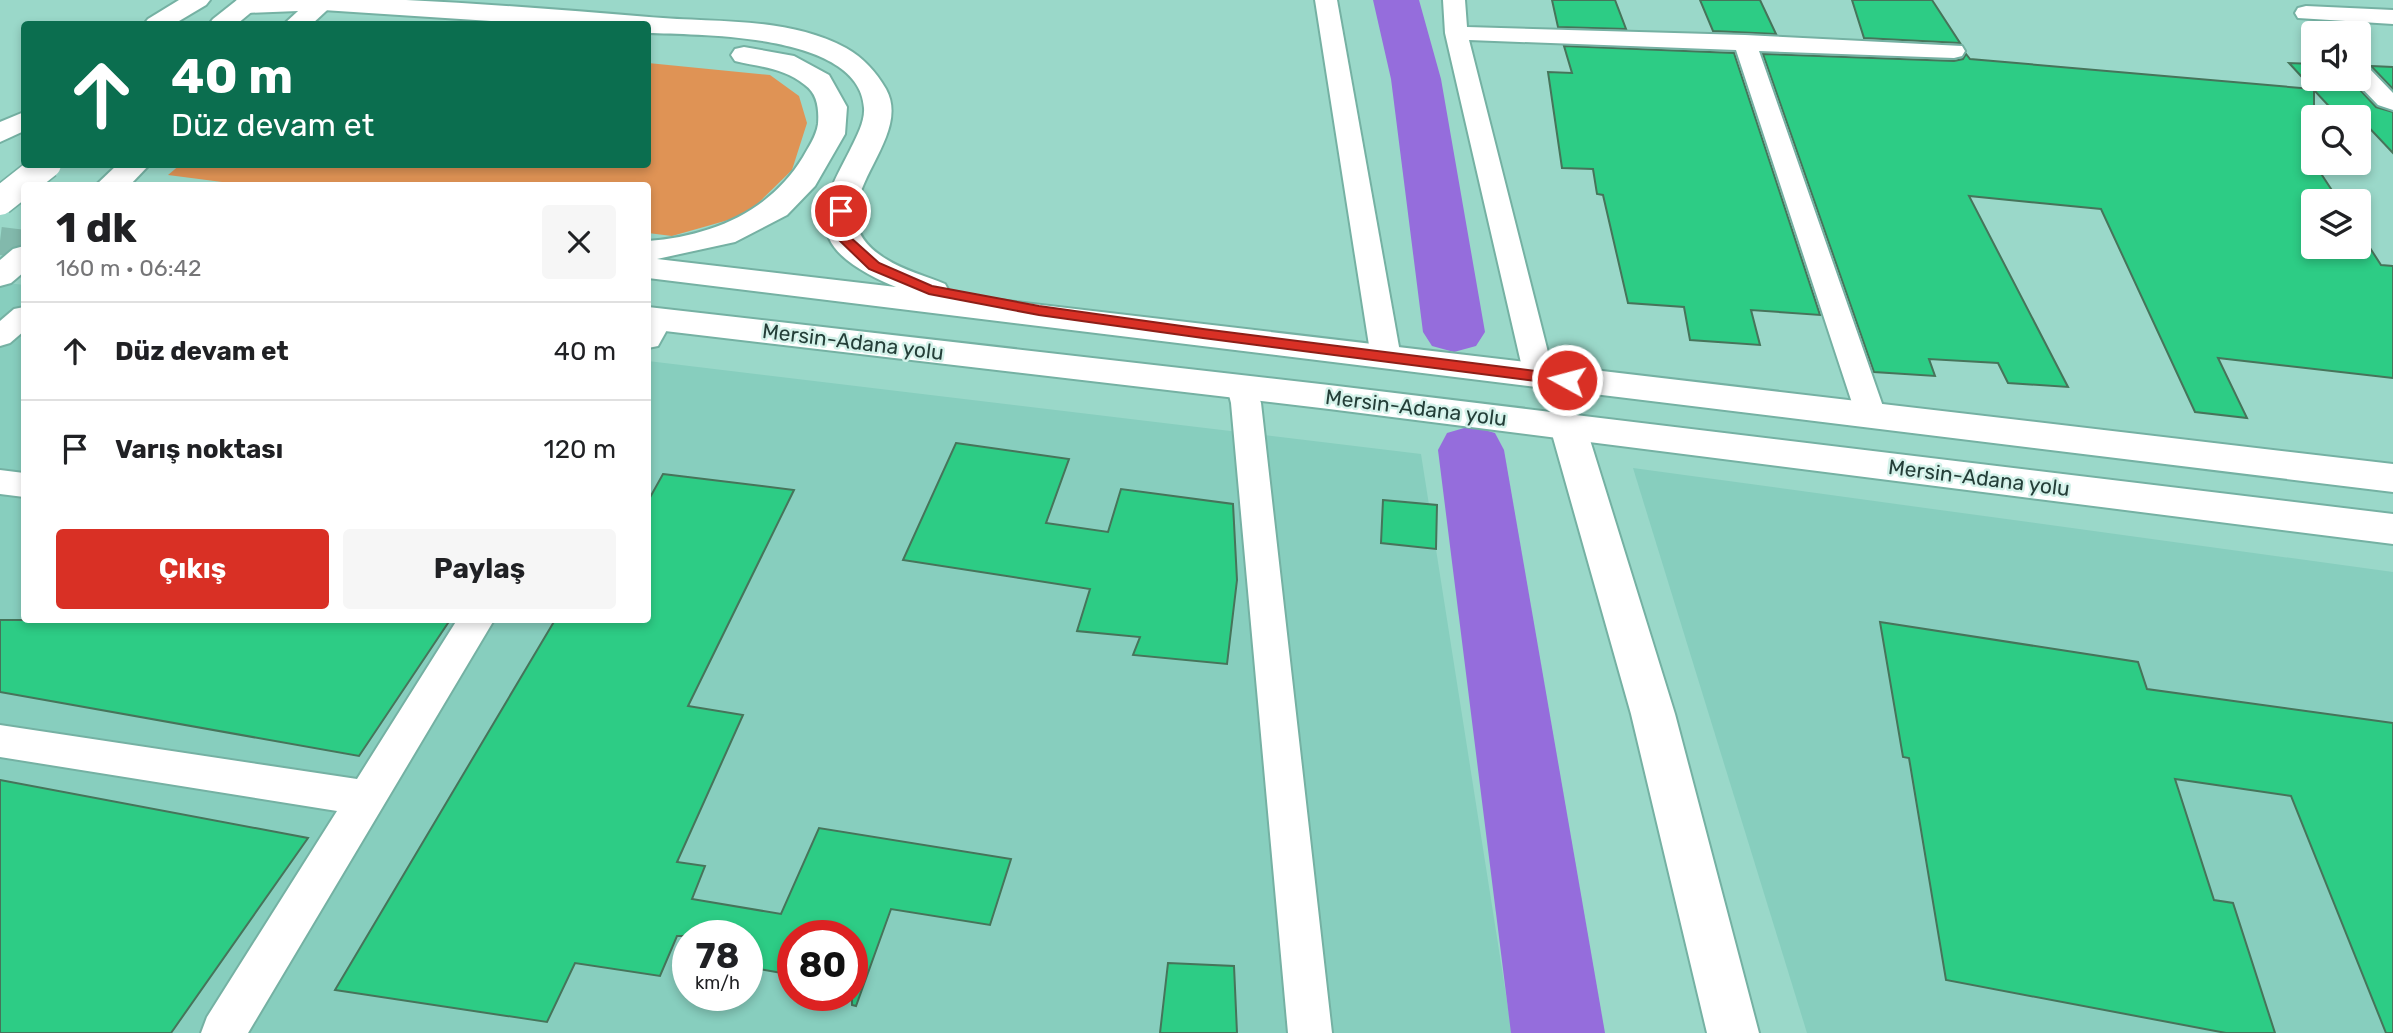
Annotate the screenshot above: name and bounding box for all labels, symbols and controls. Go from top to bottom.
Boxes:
map controls [2301,21,2371,259]
button: sound [2301,21,2371,91]
text: 40 m [171,47,293,105]
icon: ahead [56,49,147,140]
button: search [2301,105,2371,175]
text: Düz devam et [171,106,374,144]
pin [811,181,871,241]
button: layers [2301,189,2371,259]
icon: arrive [822,192,860,230]
text: 1 dk [56,203,137,253]
button: close [542,205,616,279]
text: 160 m · 06:42 [56,254,201,282]
street label: Mersin-Adana yolu [761,318,945,365]
icon: ahead [56,332,94,370]
text: Düz devam et [115,336,289,367]
text: 40 m [554,336,616,367]
position arrow [1530,343,1604,417]
street label: Mersin-Adana yolu [1324,384,1508,431]
icon: arrive [56,430,94,468]
text: Varış noktası [115,434,283,465]
text: 120 m [544,434,616,465]
street label: Mersin-Adana yolu [1887,454,2071,501]
button: Çıkış [56,529,329,609]
button: Paylaş [343,529,616,609]
speed limit sign: 80 [777,920,868,1011]
text: 78 [696,935,739,977]
text: km/h [695,972,740,994]

